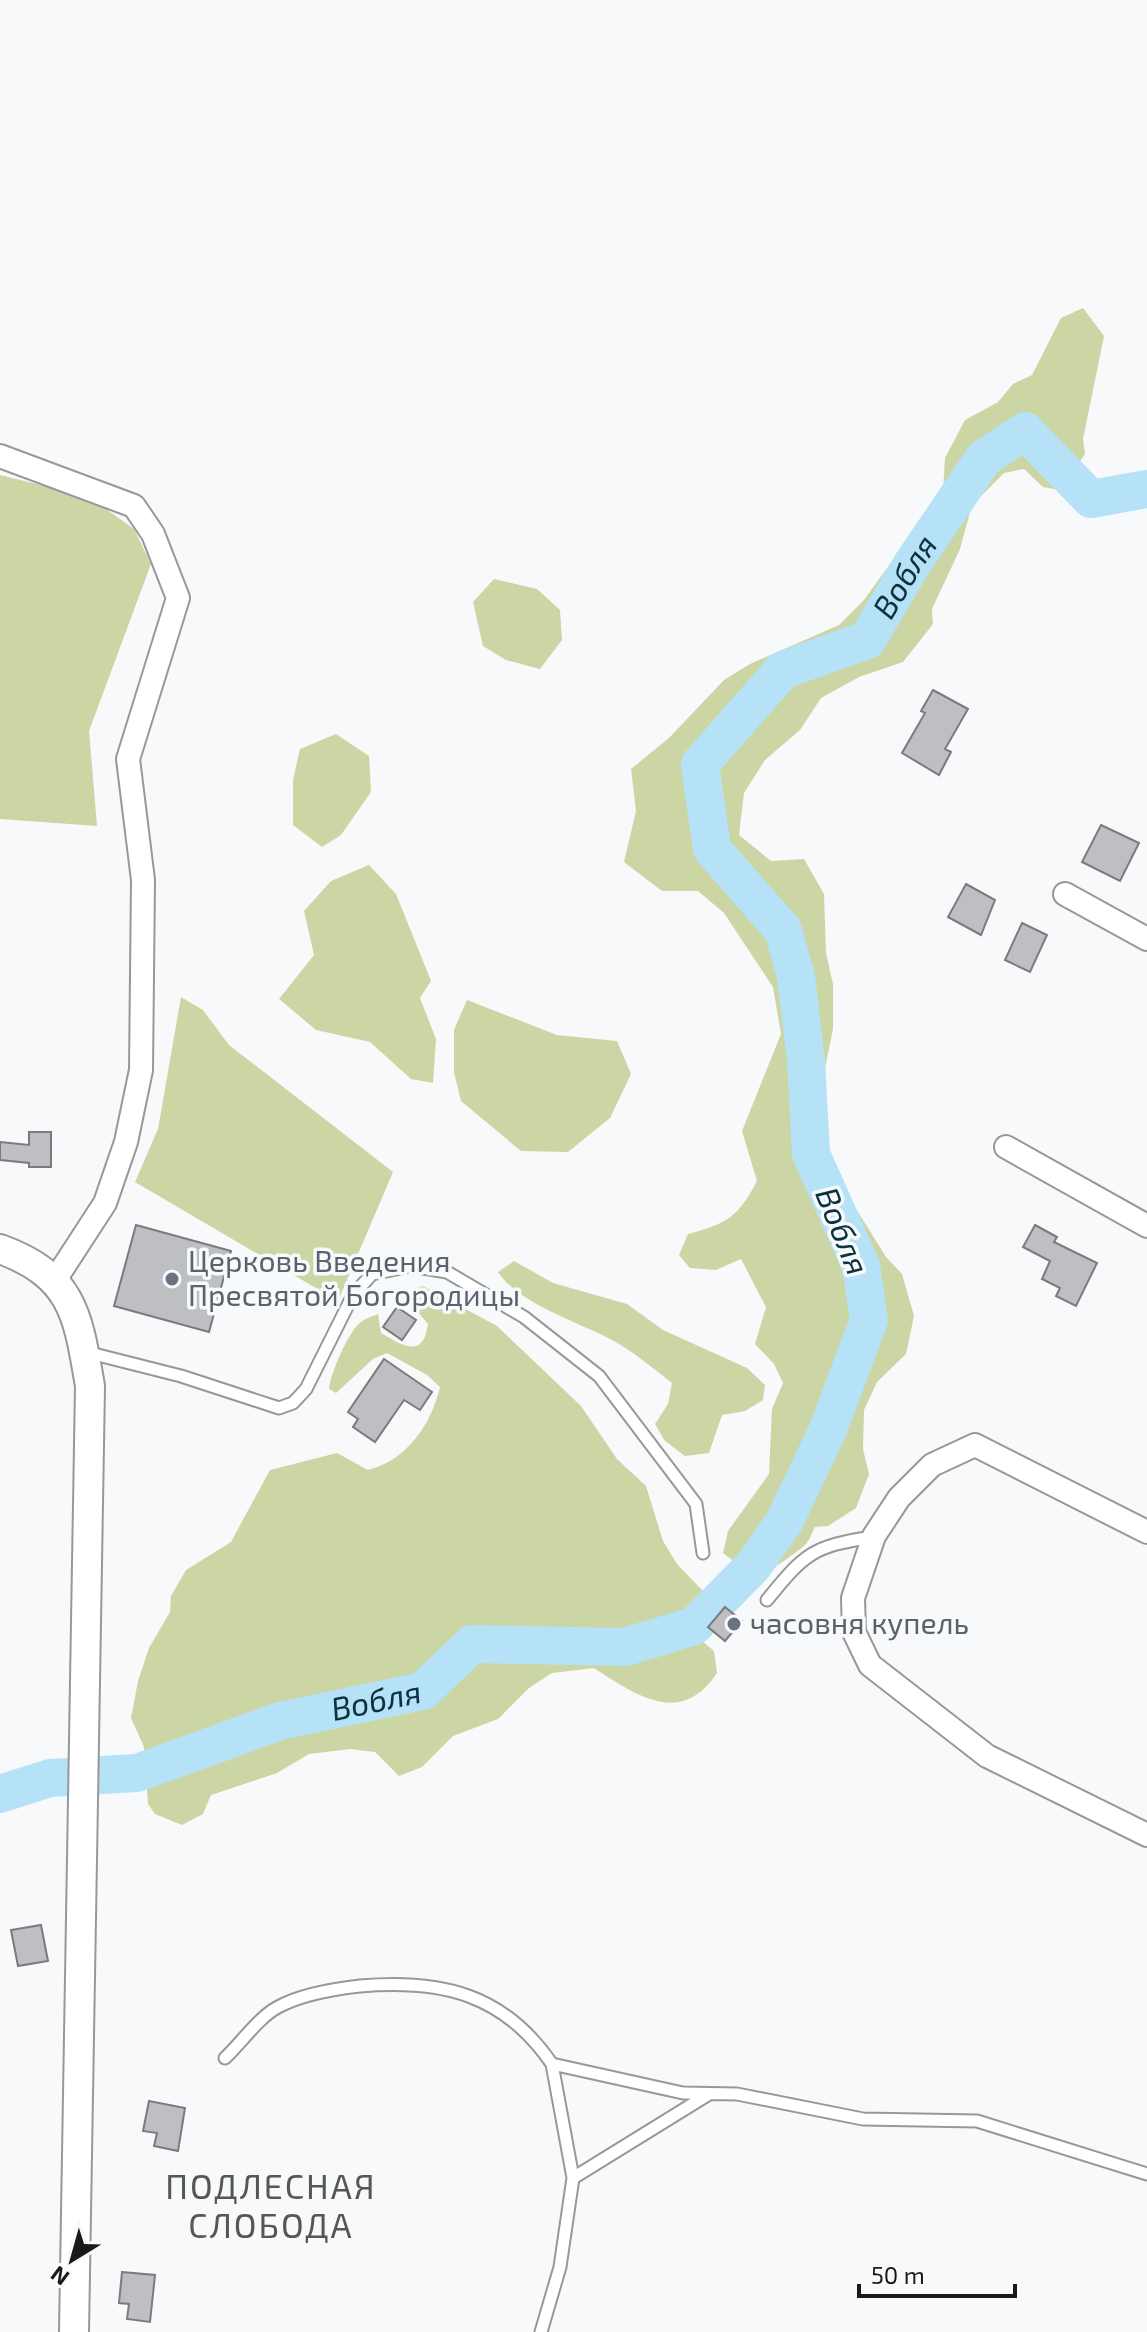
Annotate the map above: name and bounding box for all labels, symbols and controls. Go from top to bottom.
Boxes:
water label: Вобля [863,527,944,624]
water label: Вобля [809,1181,879,1280]
place label: Церковь Введения Пресвятой Богородицы [188,1242,520,1312]
marker: Церковь Введения Пресвятой Богородицы [163,1270,181,1288]
place label: часовня купель [750,1604,969,1641]
marker: часовня купель [725,1615,743,1633]
water label: Вобля [327,1671,424,1727]
district label: ПОДЛЕСНАЯ СЛОБОДА [165,2165,377,2245]
north arrow [32,2220,112,2300]
scale bar [859,2248,1015,2298]
text: 50 m [871,2260,925,2289]
text: N [45,2262,74,2292]

